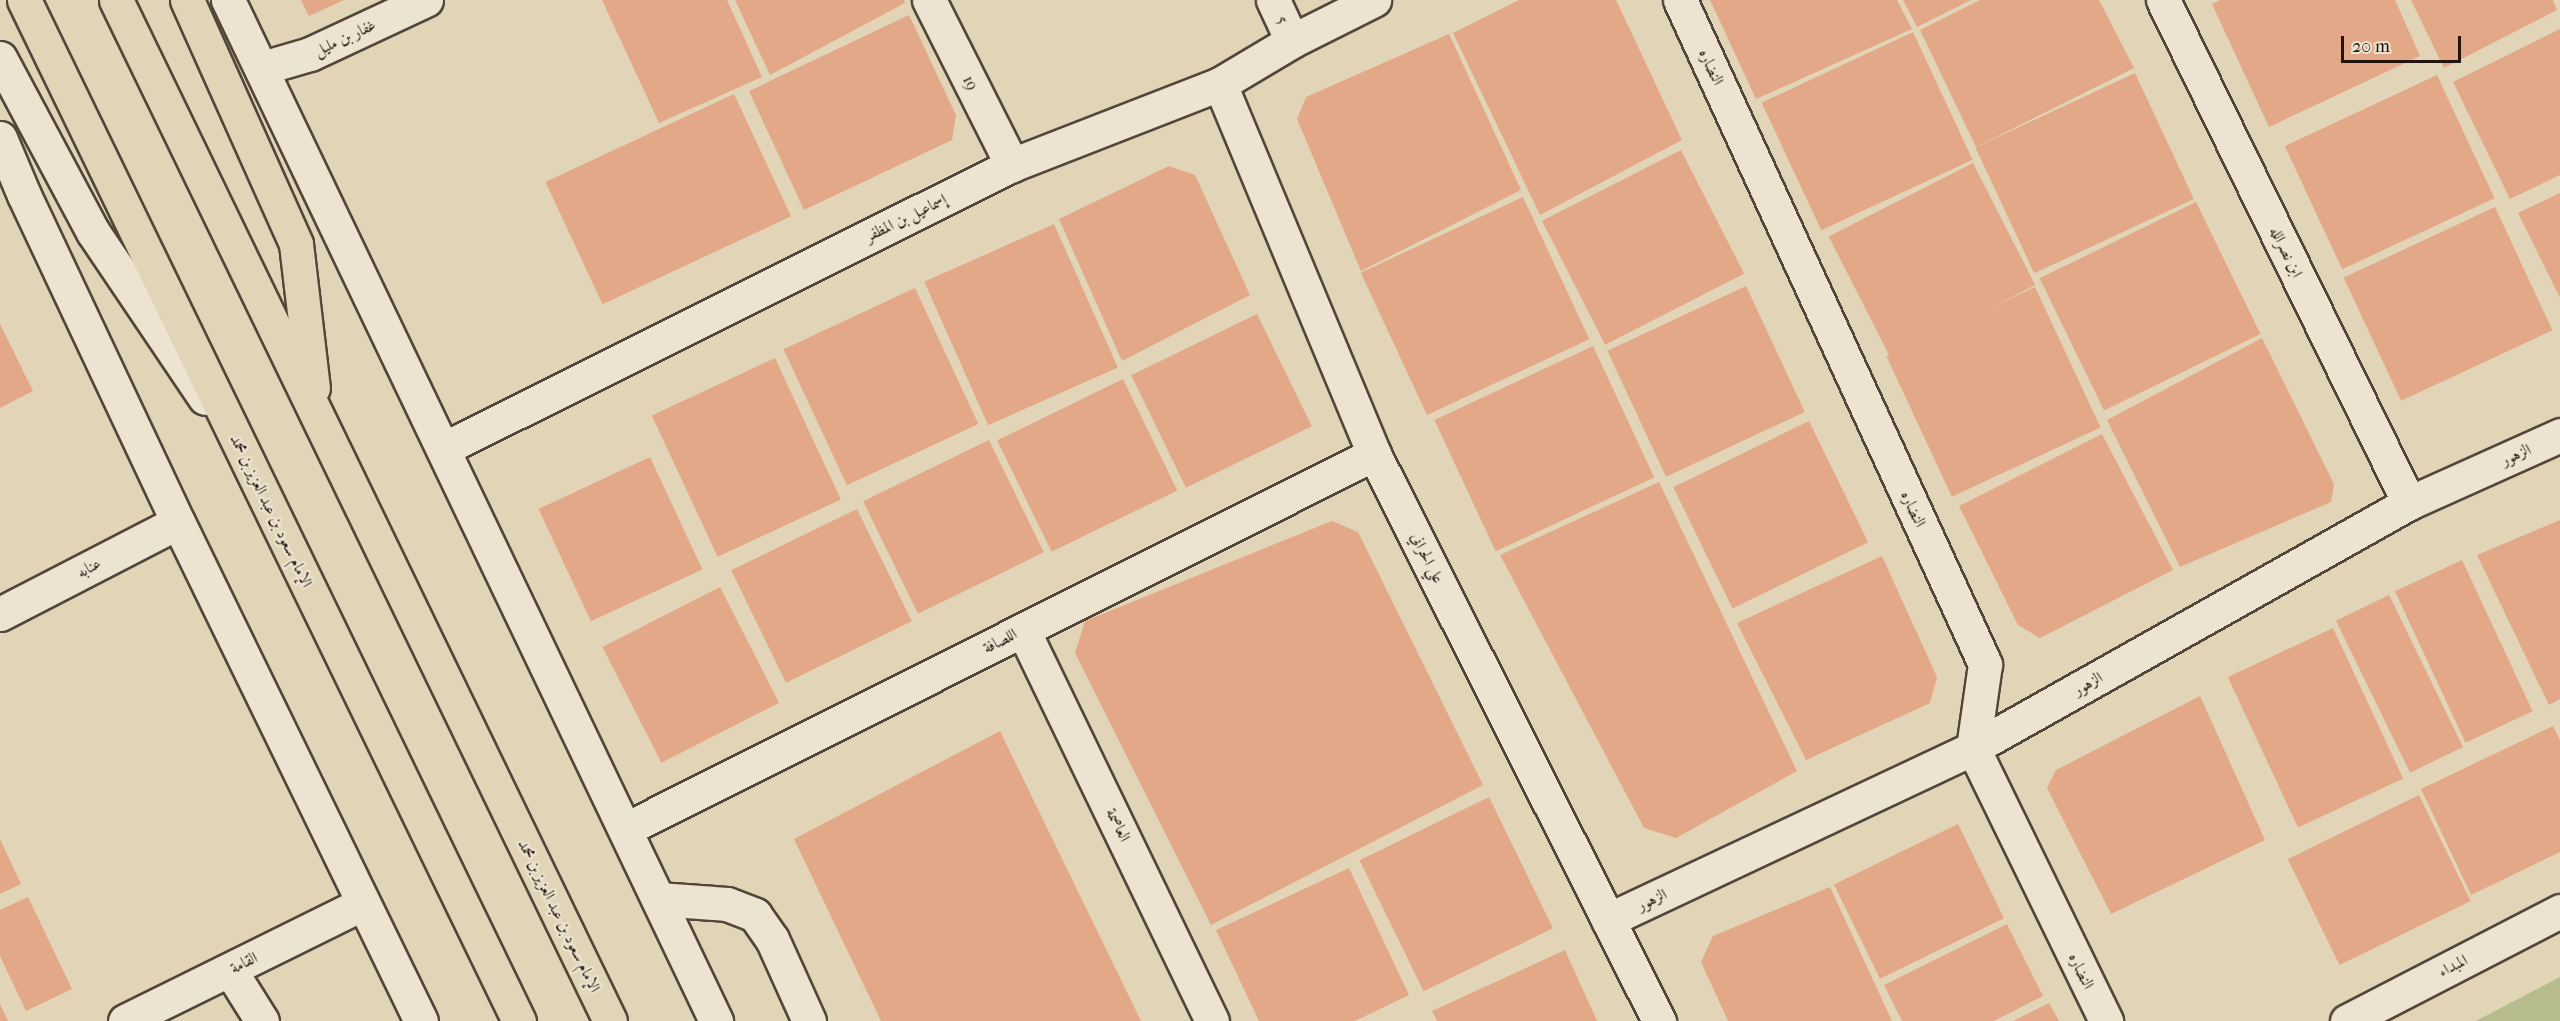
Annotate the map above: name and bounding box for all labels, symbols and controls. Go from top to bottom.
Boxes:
street label: 5 [1272,13,1292,27]
street label: غفار بن مليل [311,15,379,61]
scale bar [2344,24,2464,62]
text: 20 m [2352,36,2390,57]
street label: النضاره [1694,46,1728,88]
street label: 19 [958,72,982,94]
street label: إسماعيل بن المظفر [862,190,950,246]
street label: ابن نصرالله [2266,223,2306,281]
street label: الإمام سعود بن عبد العزيز بن محمد [226,431,316,591]
street label: الزهور [2498,440,2534,470]
street label: النضاره [1896,488,1930,530]
street label: علي الحراني [1406,529,1448,587]
street label: عنابه [74,554,104,582]
street label: اللصافة [980,624,1020,658]
street label: الزهور [2070,668,2106,700]
street label: العاصمة [1102,805,1134,845]
street label: الإمام سعود بن عبد العزيز بن محمد [514,836,604,996]
street label: الزهور [1634,885,1670,915]
street label: القامة [227,948,261,978]
street label: النضاره [2064,950,2098,992]
street label: المبداء [2435,951,2471,981]

